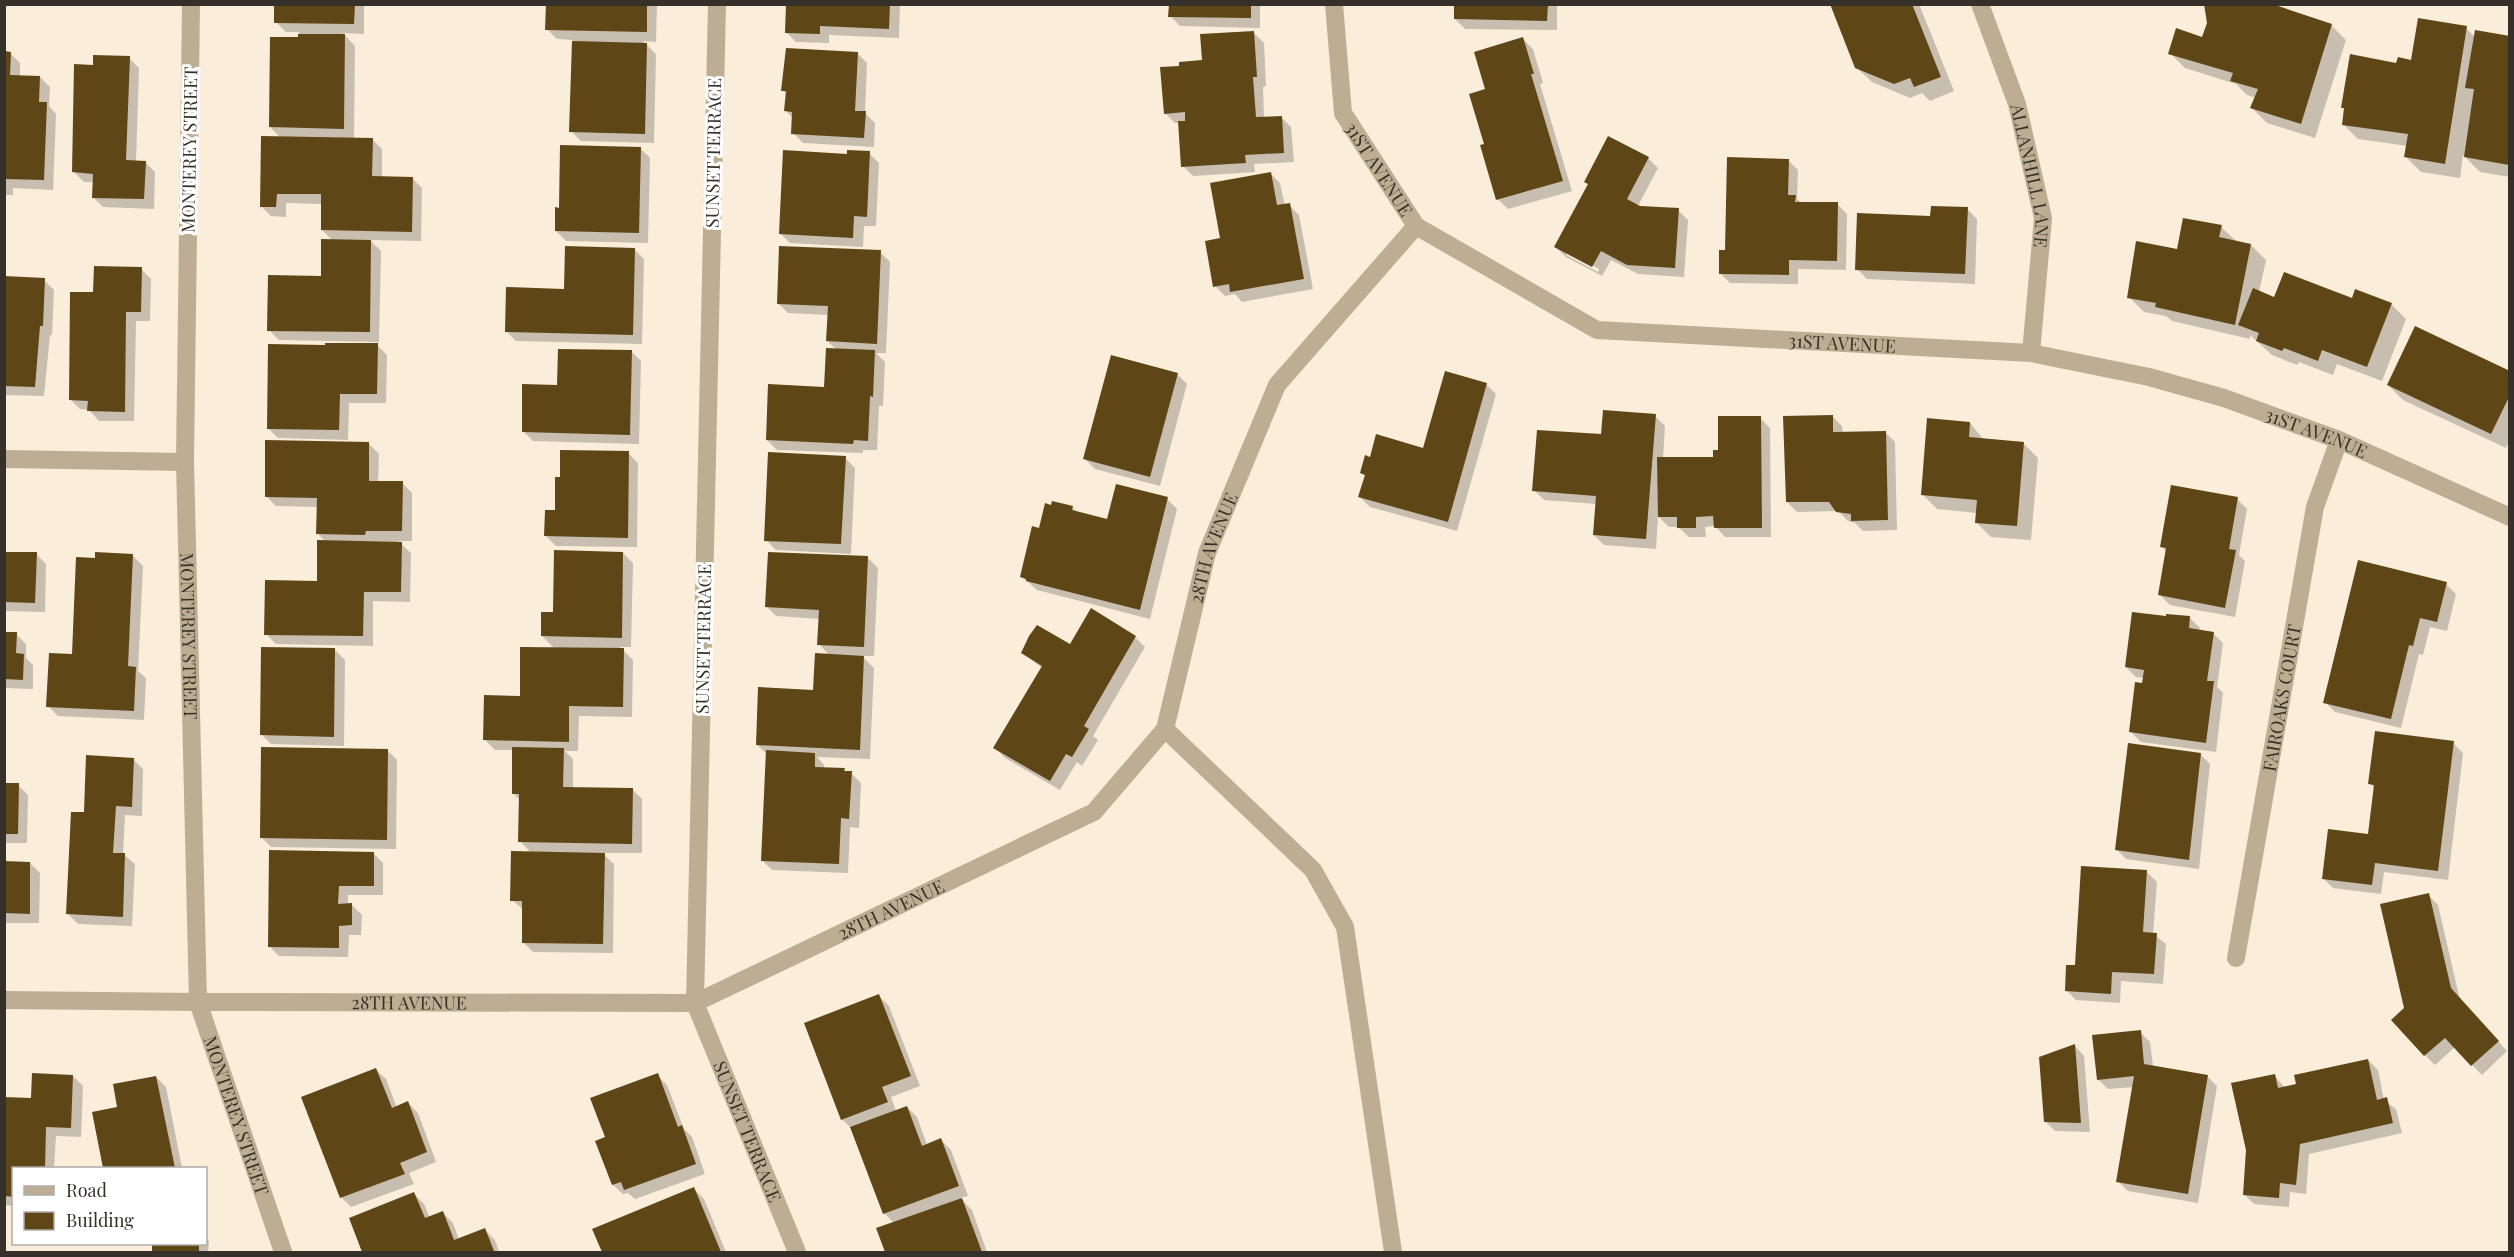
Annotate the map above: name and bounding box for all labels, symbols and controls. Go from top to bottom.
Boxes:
street label: MONTEREY STREET [176,67,202,233]
street label: SUNSET TERRACE [700,78,726,228]
street label: ALLANHILL LANE [2005,100,2055,249]
street label: 31ST AVENUE [1340,117,1419,221]
street label: 31ST AVENUE [1788,328,1897,358]
street label: 31ST AVENUE [2262,402,2371,463]
street label: 28TH AVENUE [1183,489,1243,606]
street label: MONTEREY STREET [175,552,203,719]
street label: SUNSET TERRACE [690,564,716,714]
street label: FAIROAKS COURT [2257,623,2306,773]
street label: 28TH AVENUE [833,874,948,945]
street label: 28TH AVENUE [351,990,467,1015]
street label: MONTEREY STREET [198,1033,275,1198]
street label: SUNSET TERRACE [708,1057,787,1206]
legend [12,1167,207,1245]
text: Road [66,1178,107,1202]
text: Building [66,1208,134,1232]

